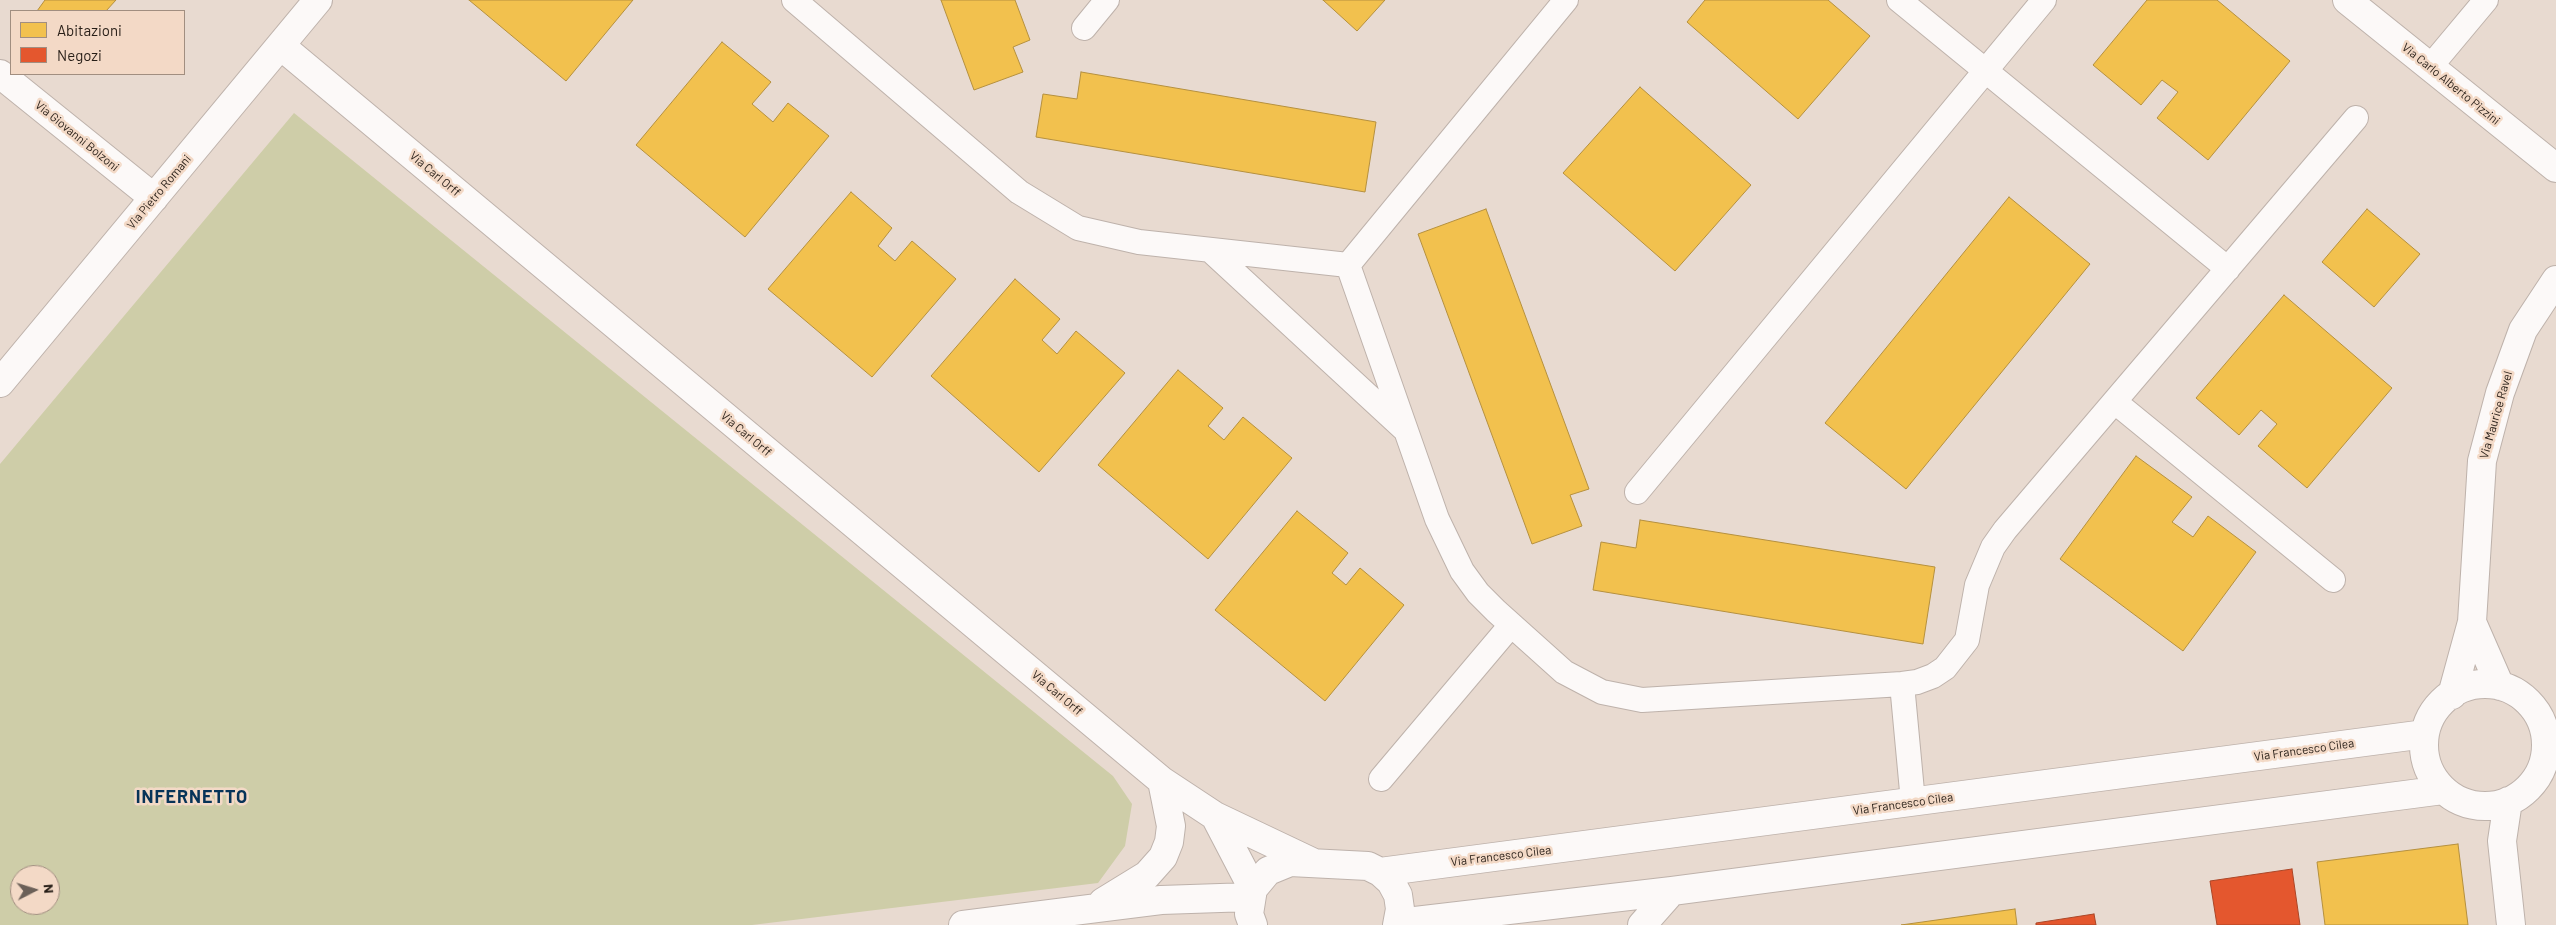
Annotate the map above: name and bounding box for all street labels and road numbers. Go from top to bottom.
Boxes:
street label: Via Carlo Alberto Pizzini [2399,40,2503,128]
street label: Via Giovanni Bolzoni [32,98,122,174]
street label: Via Carl Orff [407,149,463,199]
street label: Via Pietro Romani [124,152,194,232]
street label: Via Maurice Ravel [2477,370,2515,460]
street label: Via Carl Orff [718,409,774,459]
street label: Via Carl Orff [1029,668,1085,718]
street label: Via Francesco Cilea [2253,736,2355,764]
street label: Via Francesco Cilea [1852,790,1954,818]
street label: Via Francesco Cilea [1450,843,1552,869]

